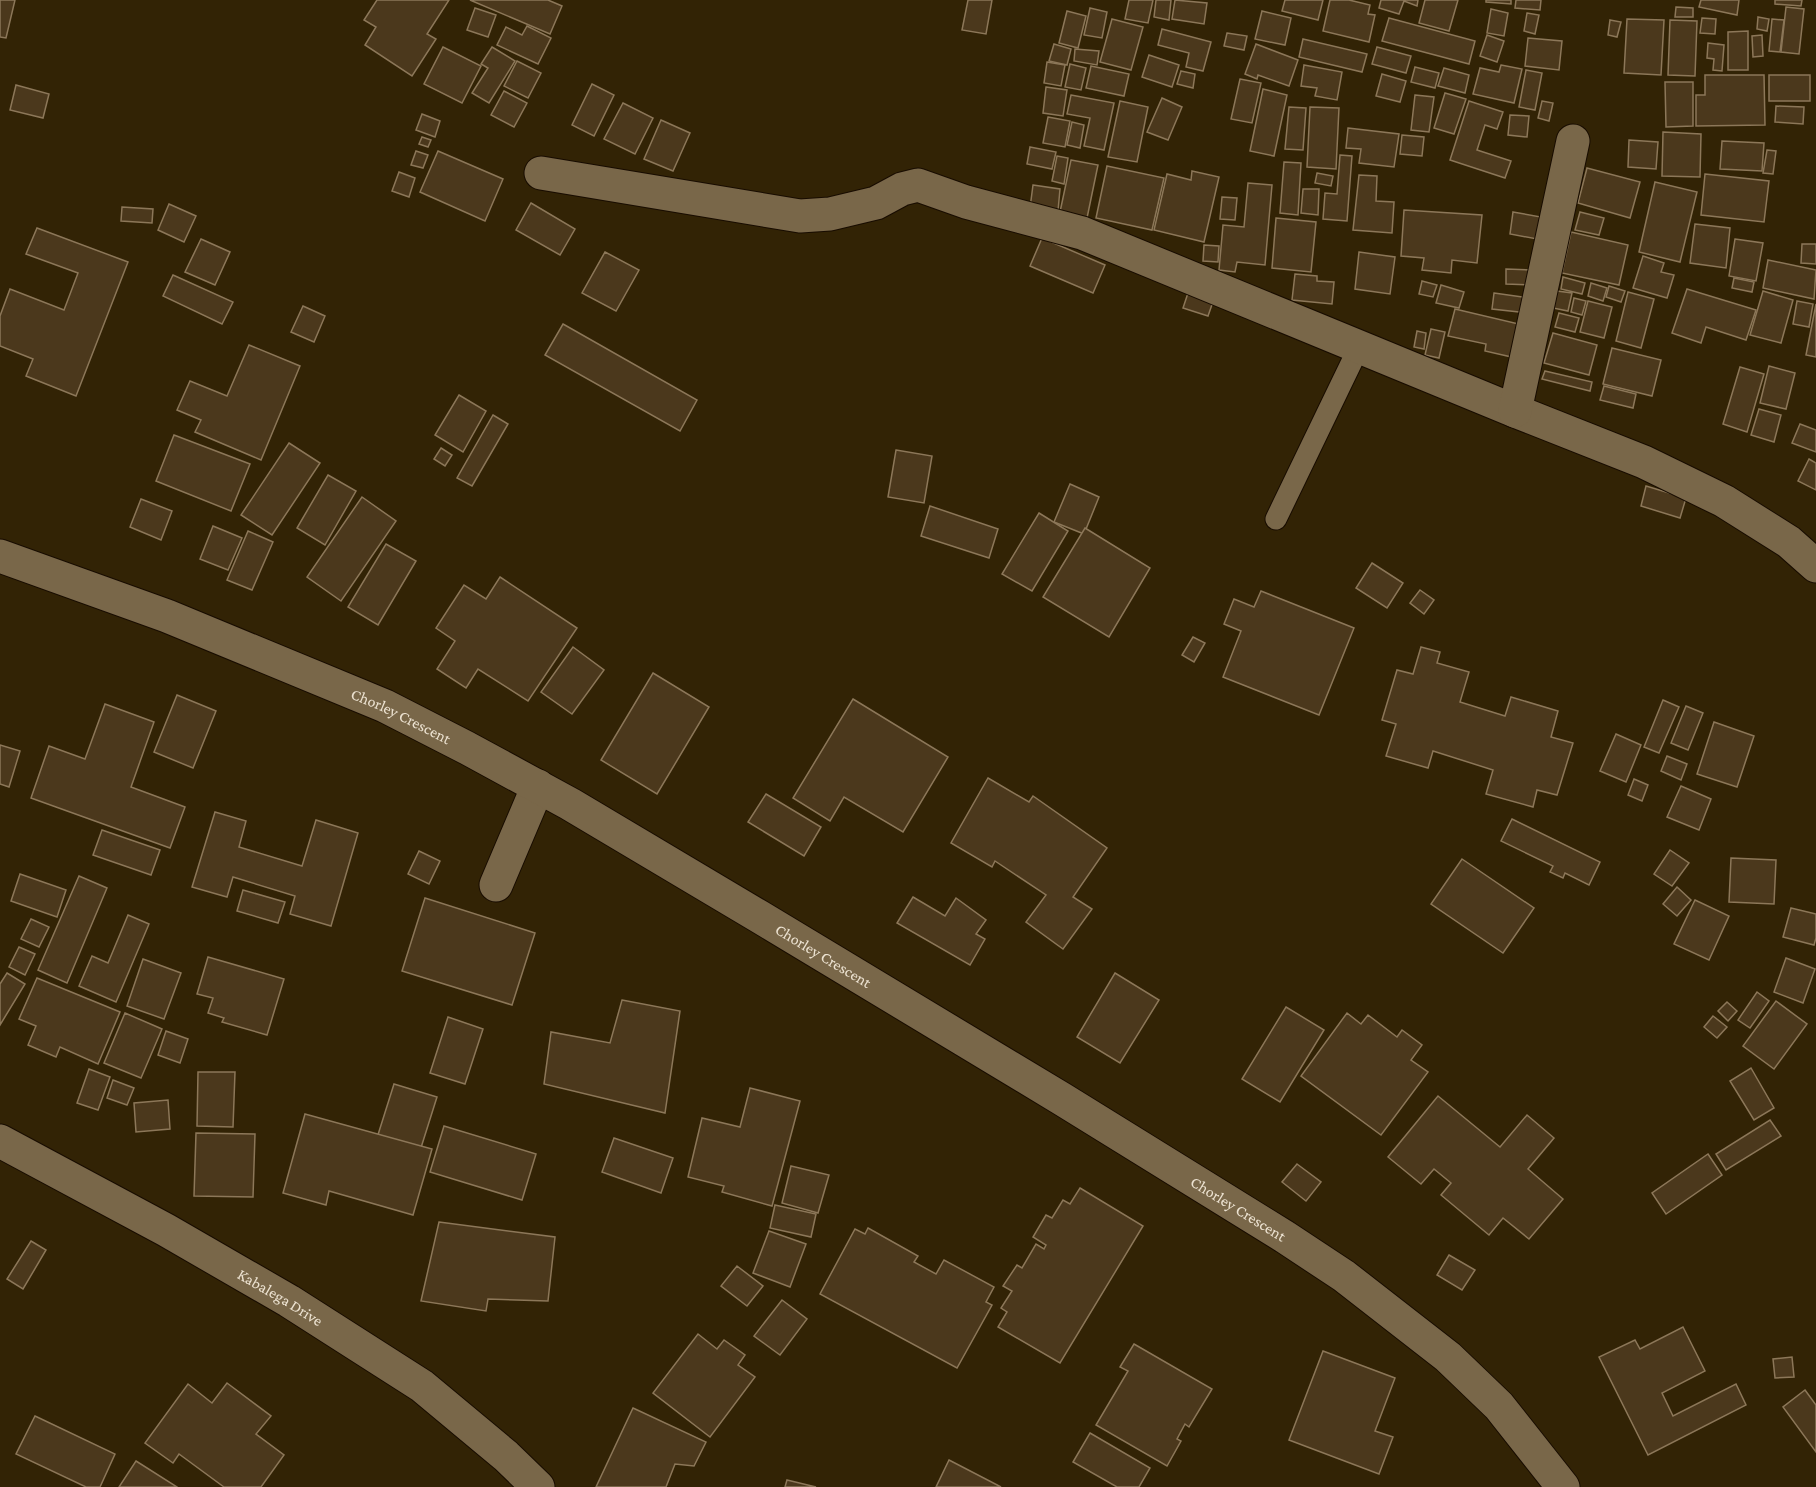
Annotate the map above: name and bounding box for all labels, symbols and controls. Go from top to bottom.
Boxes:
street label: Chorley Crescent [349,685,455,747]
street label: Chorley Crescent [773,920,875,991]
street label: Chorley Crescent [1188,1172,1290,1244]
street label: Kabalega Drive [235,1265,326,1329]

